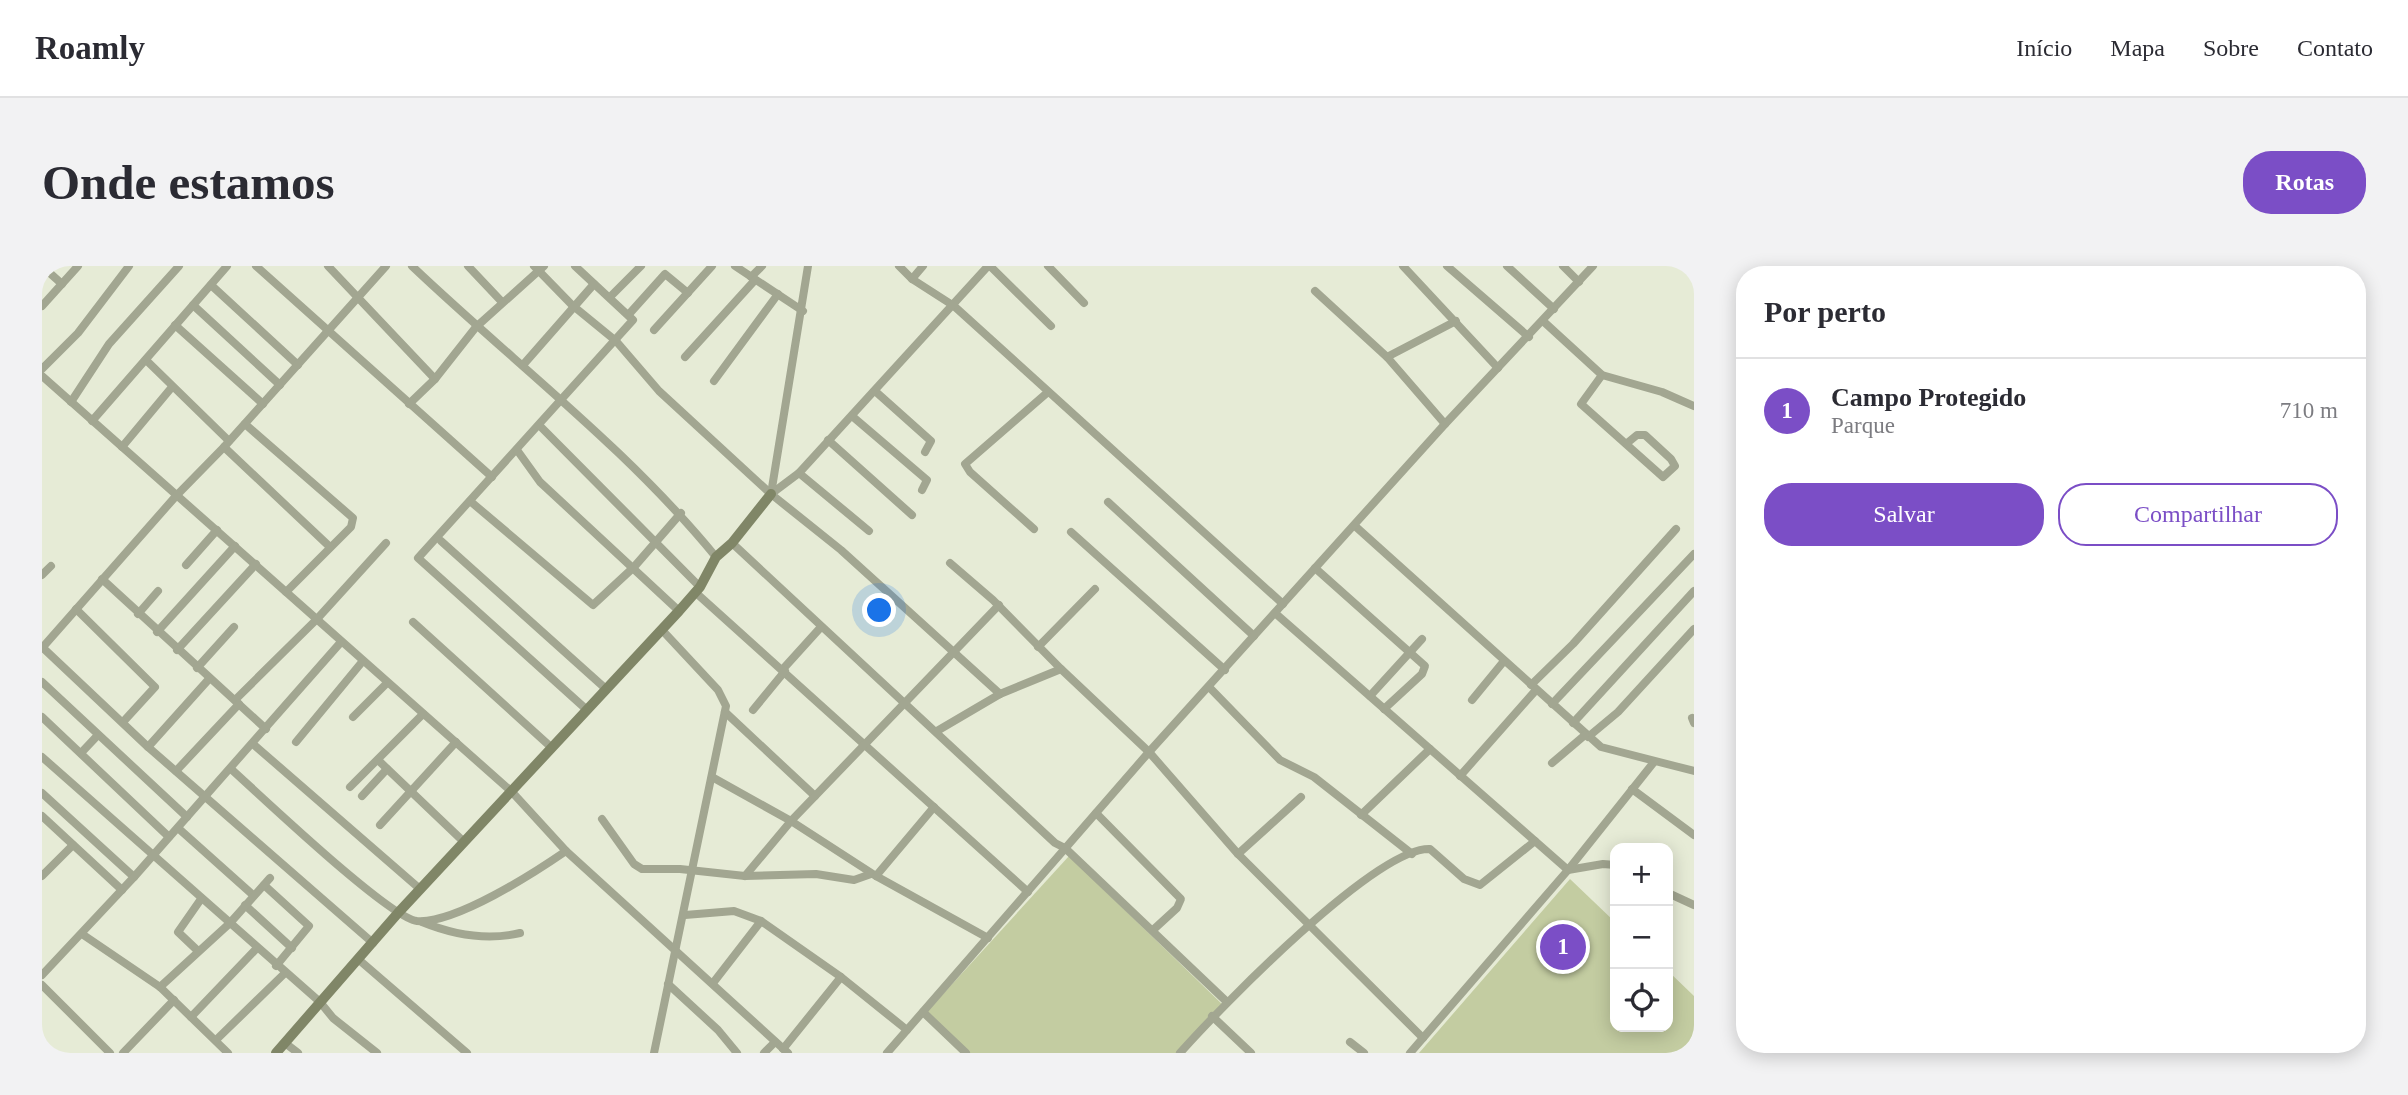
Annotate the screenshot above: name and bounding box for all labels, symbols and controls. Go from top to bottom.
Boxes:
text: Roamly [35,30,145,66]
text: Início [2016,35,2072,61]
text: Mapa [2110,35,2165,61]
text: Sobre [2203,35,2259,61]
text: Contato [2297,35,2373,61]
button: Rotas [2243,151,2366,214]
text: Onde estamos [42,155,335,210]
text: Por perto [1764,295,1886,328]
text: Campo Protegido [1831,383,2026,412]
text: 1 [1781,398,1793,423]
text: 710 m [2280,398,2338,423]
text: Parque [1831,413,1895,438]
button: Salvar [1764,483,2044,546]
button: Compartilhar [2058,483,2338,546]
your location [862,593,896,627]
map controls [1610,843,1673,1032]
button: + [1610,843,1673,906]
button: − [1610,906,1673,969]
pin: 1 [1540,921,1586,973]
button: locate [1610,969,1673,1032]

